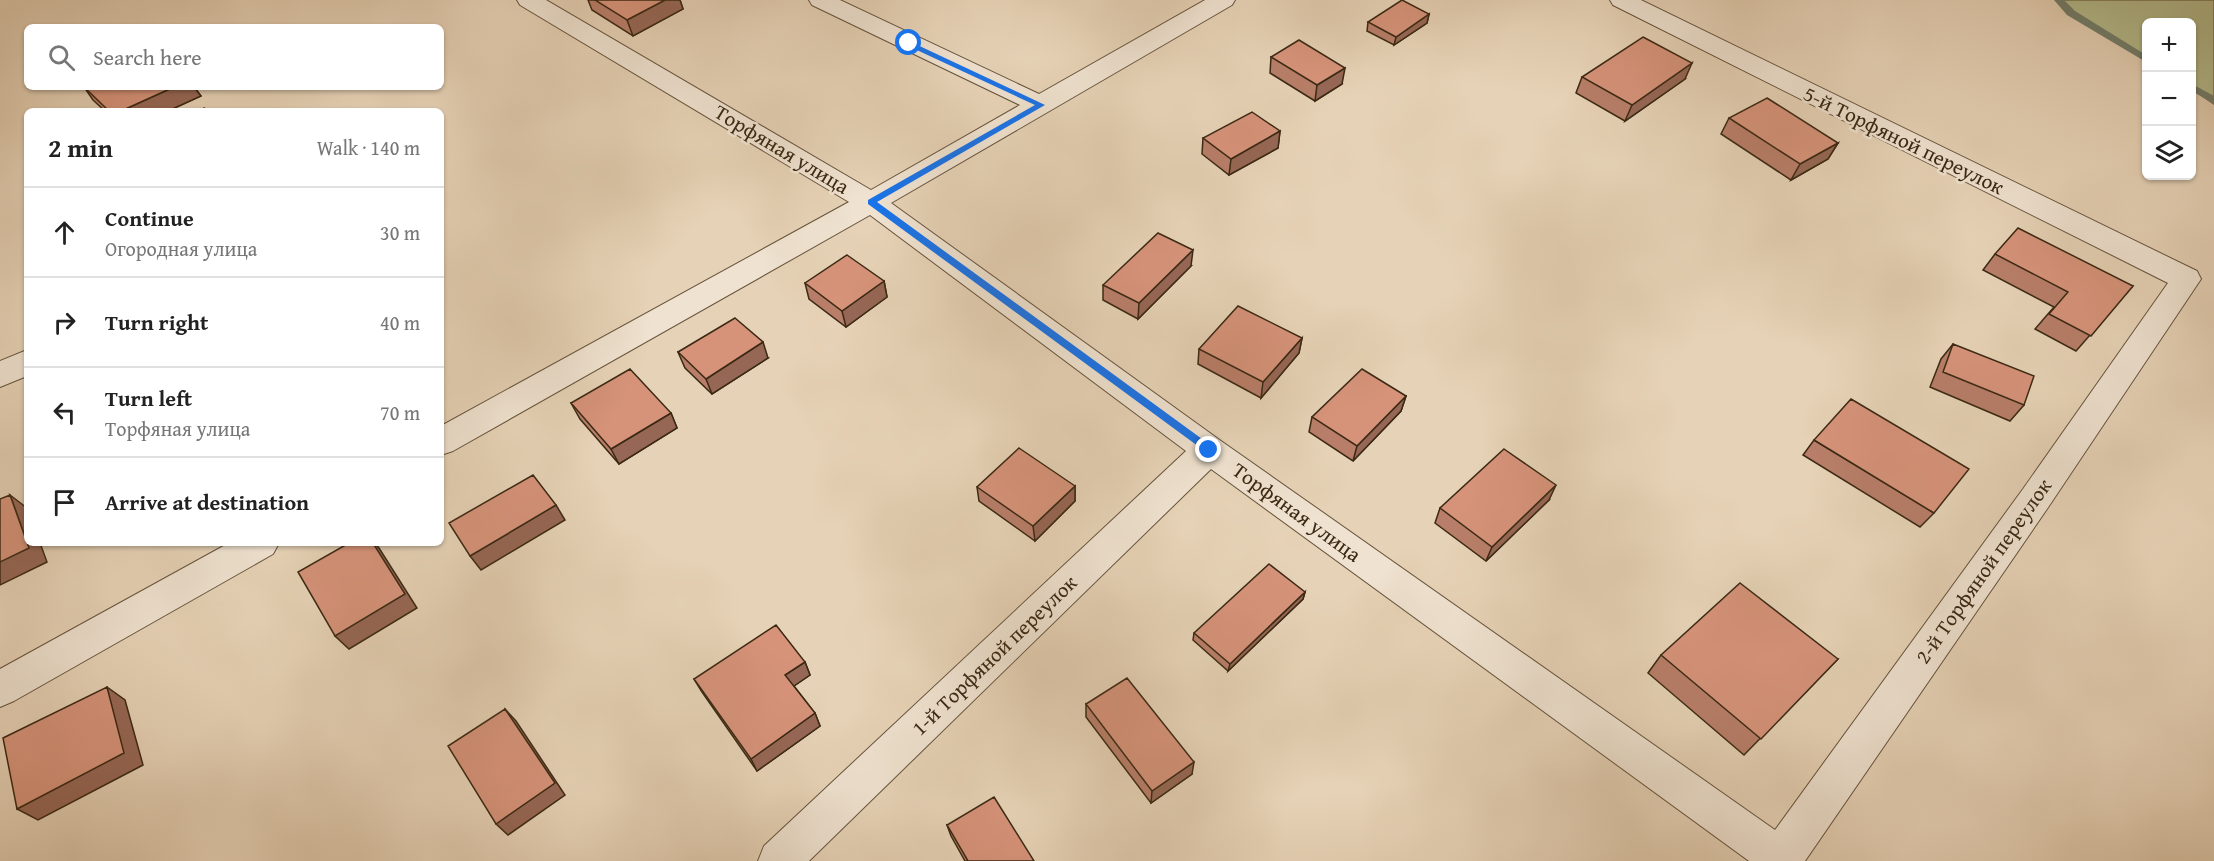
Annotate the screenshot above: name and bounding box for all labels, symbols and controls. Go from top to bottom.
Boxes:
map controls [2142,18,2196,180]
button: + [2142,18,2196,72]
search box [24,24,444,90]
route start [895,29,921,55]
icon: search [45,41,78,74]
text: Search here [93,41,202,73]
button: − [2142,72,2196,126]
street label: 5-й Торфяной переулок [1798,78,2010,202]
street label: Торфяная улица [709,96,855,202]
button: layers [2142,126,2196,180]
text: 2 min [48,128,113,167]
text: Walk · 140 m [317,133,420,162]
text: Continue [105,202,194,234]
icon: ahead [48,216,81,249]
text: 30 m [380,218,420,247]
text: Огородная улица [105,234,257,263]
icon: right [48,306,81,339]
text: Turn right [105,306,208,338]
text: 40 m [380,308,420,337]
text: Turn left [105,382,192,414]
icon: left [48,396,81,429]
text: 70 m [380,398,420,427]
text: Торфяная улица [105,414,250,443]
route end [1195,436,1221,462]
street label: Торфяная улица [1226,455,1368,569]
street label: 2-й Торфяной переулок [1907,472,2059,670]
icon: arrive [48,486,81,519]
text: Arrive at destination [105,486,309,518]
street label: 1-й Торфяной переулок [904,567,1084,743]

